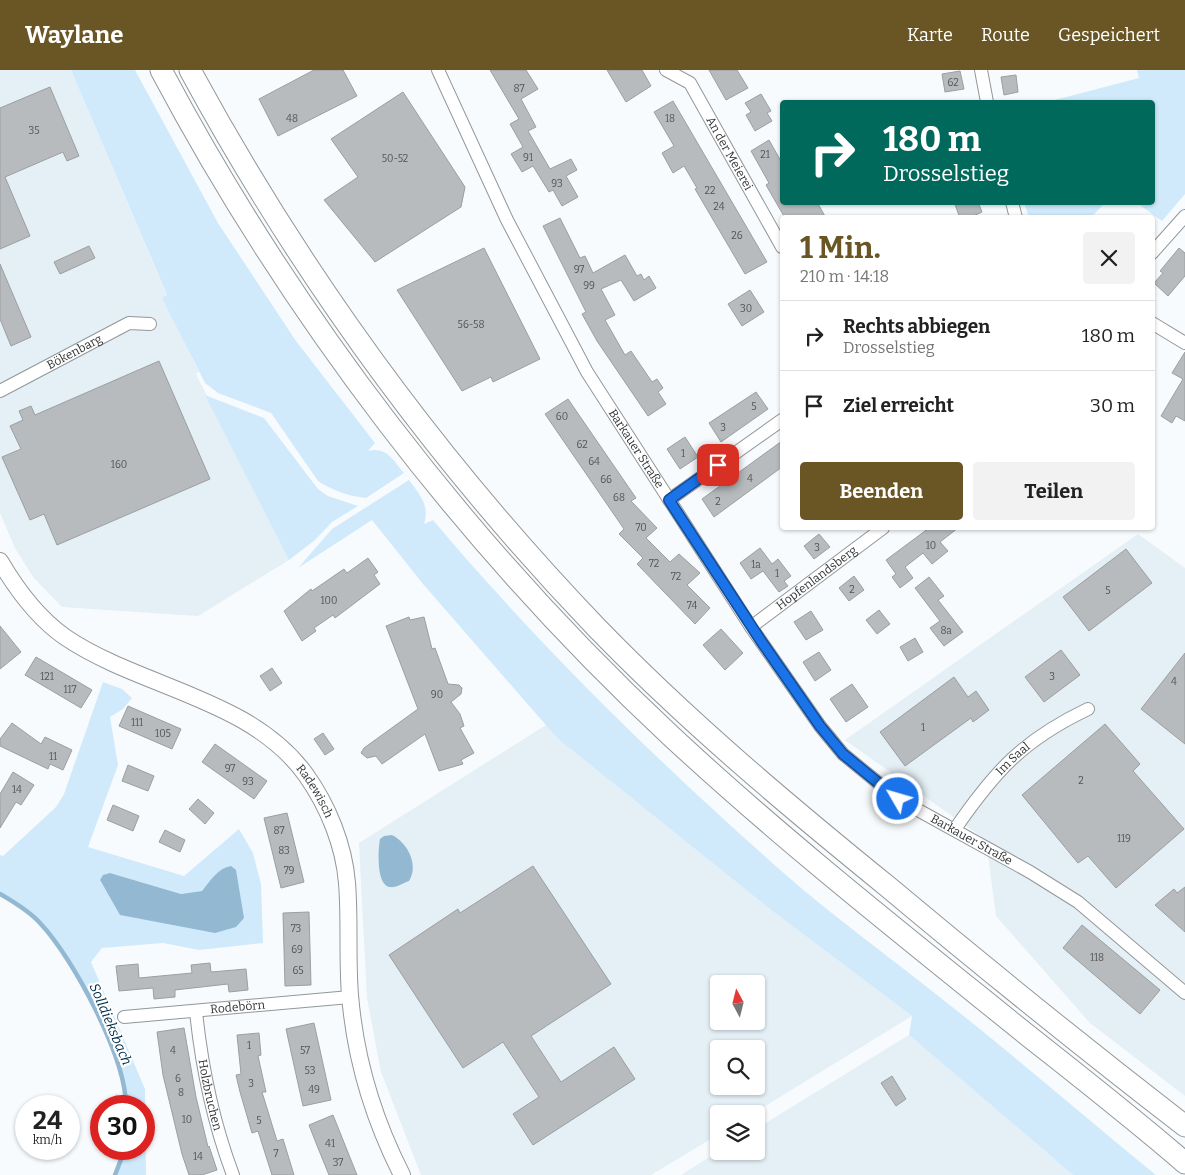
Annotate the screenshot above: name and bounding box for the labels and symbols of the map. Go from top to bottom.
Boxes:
house number: 62 [947,77,959,89]
house number: 87 [513,83,525,95]
house number: 48 [286,113,298,125]
house number: 18 [665,113,675,125]
street label: An der Meierei [703,114,756,193]
house number: 35 [28,125,40,137]
house number: 21 [760,149,770,161]
house number: 91 [523,152,533,164]
house number: 50-52 [382,153,408,165]
house number: 93 [551,178,563,190]
house number: 22 [705,185,715,197]
house number: 24 [713,201,725,213]
house number: 26 [731,230,743,242]
house number: 97 [574,264,584,276]
house number: 99 [583,280,595,292]
house number: 30 [740,303,752,315]
house number: 56-58 [458,319,484,331]
street label: Bökenbarg [44,331,105,372]
house number: 5 [751,401,757,413]
street label: Barkauer Straße [606,407,667,491]
house number: 60 [556,411,568,423]
house number: 3 [720,422,726,434]
house number: 62 [576,439,588,451]
pin [697,444,739,486]
house number: 1 [681,448,685,460]
house number: 64 [588,456,600,468]
house number: 160 [111,459,127,471]
house number: 4 [747,473,753,485]
house number: 66 [600,474,612,486]
house number: 68 [613,492,625,504]
house number: 2 [715,496,721,508]
house number: 70 [635,522,647,534]
house number: 10 [926,540,936,552]
house number: 3 [814,542,820,554]
street label: Hopfenlandsberg [773,543,860,613]
house number: 72 [649,558,659,570]
house number: 1a [751,559,761,571]
house number: 1 [775,568,779,580]
house number: 72 [671,571,681,583]
house number: 2 [849,584,855,596]
house number: 5 [1105,585,1111,597]
house number: 100 [321,595,337,607]
house number: 74 [687,600,698,612]
house number: 8a [940,625,952,637]
house number: 121 [40,671,54,683]
house number: 3 [1049,671,1055,683]
house number: 4 [1171,676,1177,688]
house number: 117 [63,684,77,696]
house number: 90 [431,689,443,701]
house number: 111 [131,717,143,729]
house number: 1 [921,722,925,734]
house number: 105 [155,728,171,740]
street label: Im Saal [993,739,1033,778]
house number: 11 [49,751,57,763]
street label: Radewisch [293,761,336,820]
house number: 97 [225,763,235,775]
position arrow [871,772,923,824]
house number: 2 [1078,775,1084,787]
house number: 93 [242,776,254,788]
house number: 14 [12,784,22,796]
street label: Barkauer Straße [928,811,1015,868]
house number: 87 [273,825,285,837]
house number: 119 [1117,833,1131,845]
house number: 83 [278,845,290,857]
house number: 79 [284,865,294,877]
house number: 73 [291,923,302,935]
house number: 69 [291,944,303,956]
house number: 118 [1090,952,1104,964]
house number: 65 [292,965,304,977]
north arrow [710,975,765,1030]
water label: Solldieksbach [86,981,135,1068]
street label: Rodebörn [210,998,266,1016]
house number: 1 [247,1040,251,1052]
house number: 4 [170,1045,176,1057]
house number: 57 [300,1045,310,1057]
street label: Holzbruchen [195,1058,225,1132]
house number: 53 [305,1065,316,1077]
house number: 6 [175,1073,181,1085]
house number: 3 [248,1078,254,1090]
house number: 49 [308,1084,320,1096]
house number: 8 [178,1087,184,1099]
speed limit sign: 30 [90,1095,155,1160]
house number: 10 [182,1114,192,1126]
house number: 5 [256,1115,262,1127]
house number: 41 [325,1138,335,1150]
house number: 7 [273,1148,279,1160]
house number: 14 [193,1151,203,1163]
house number: 37 [333,1157,343,1169]

